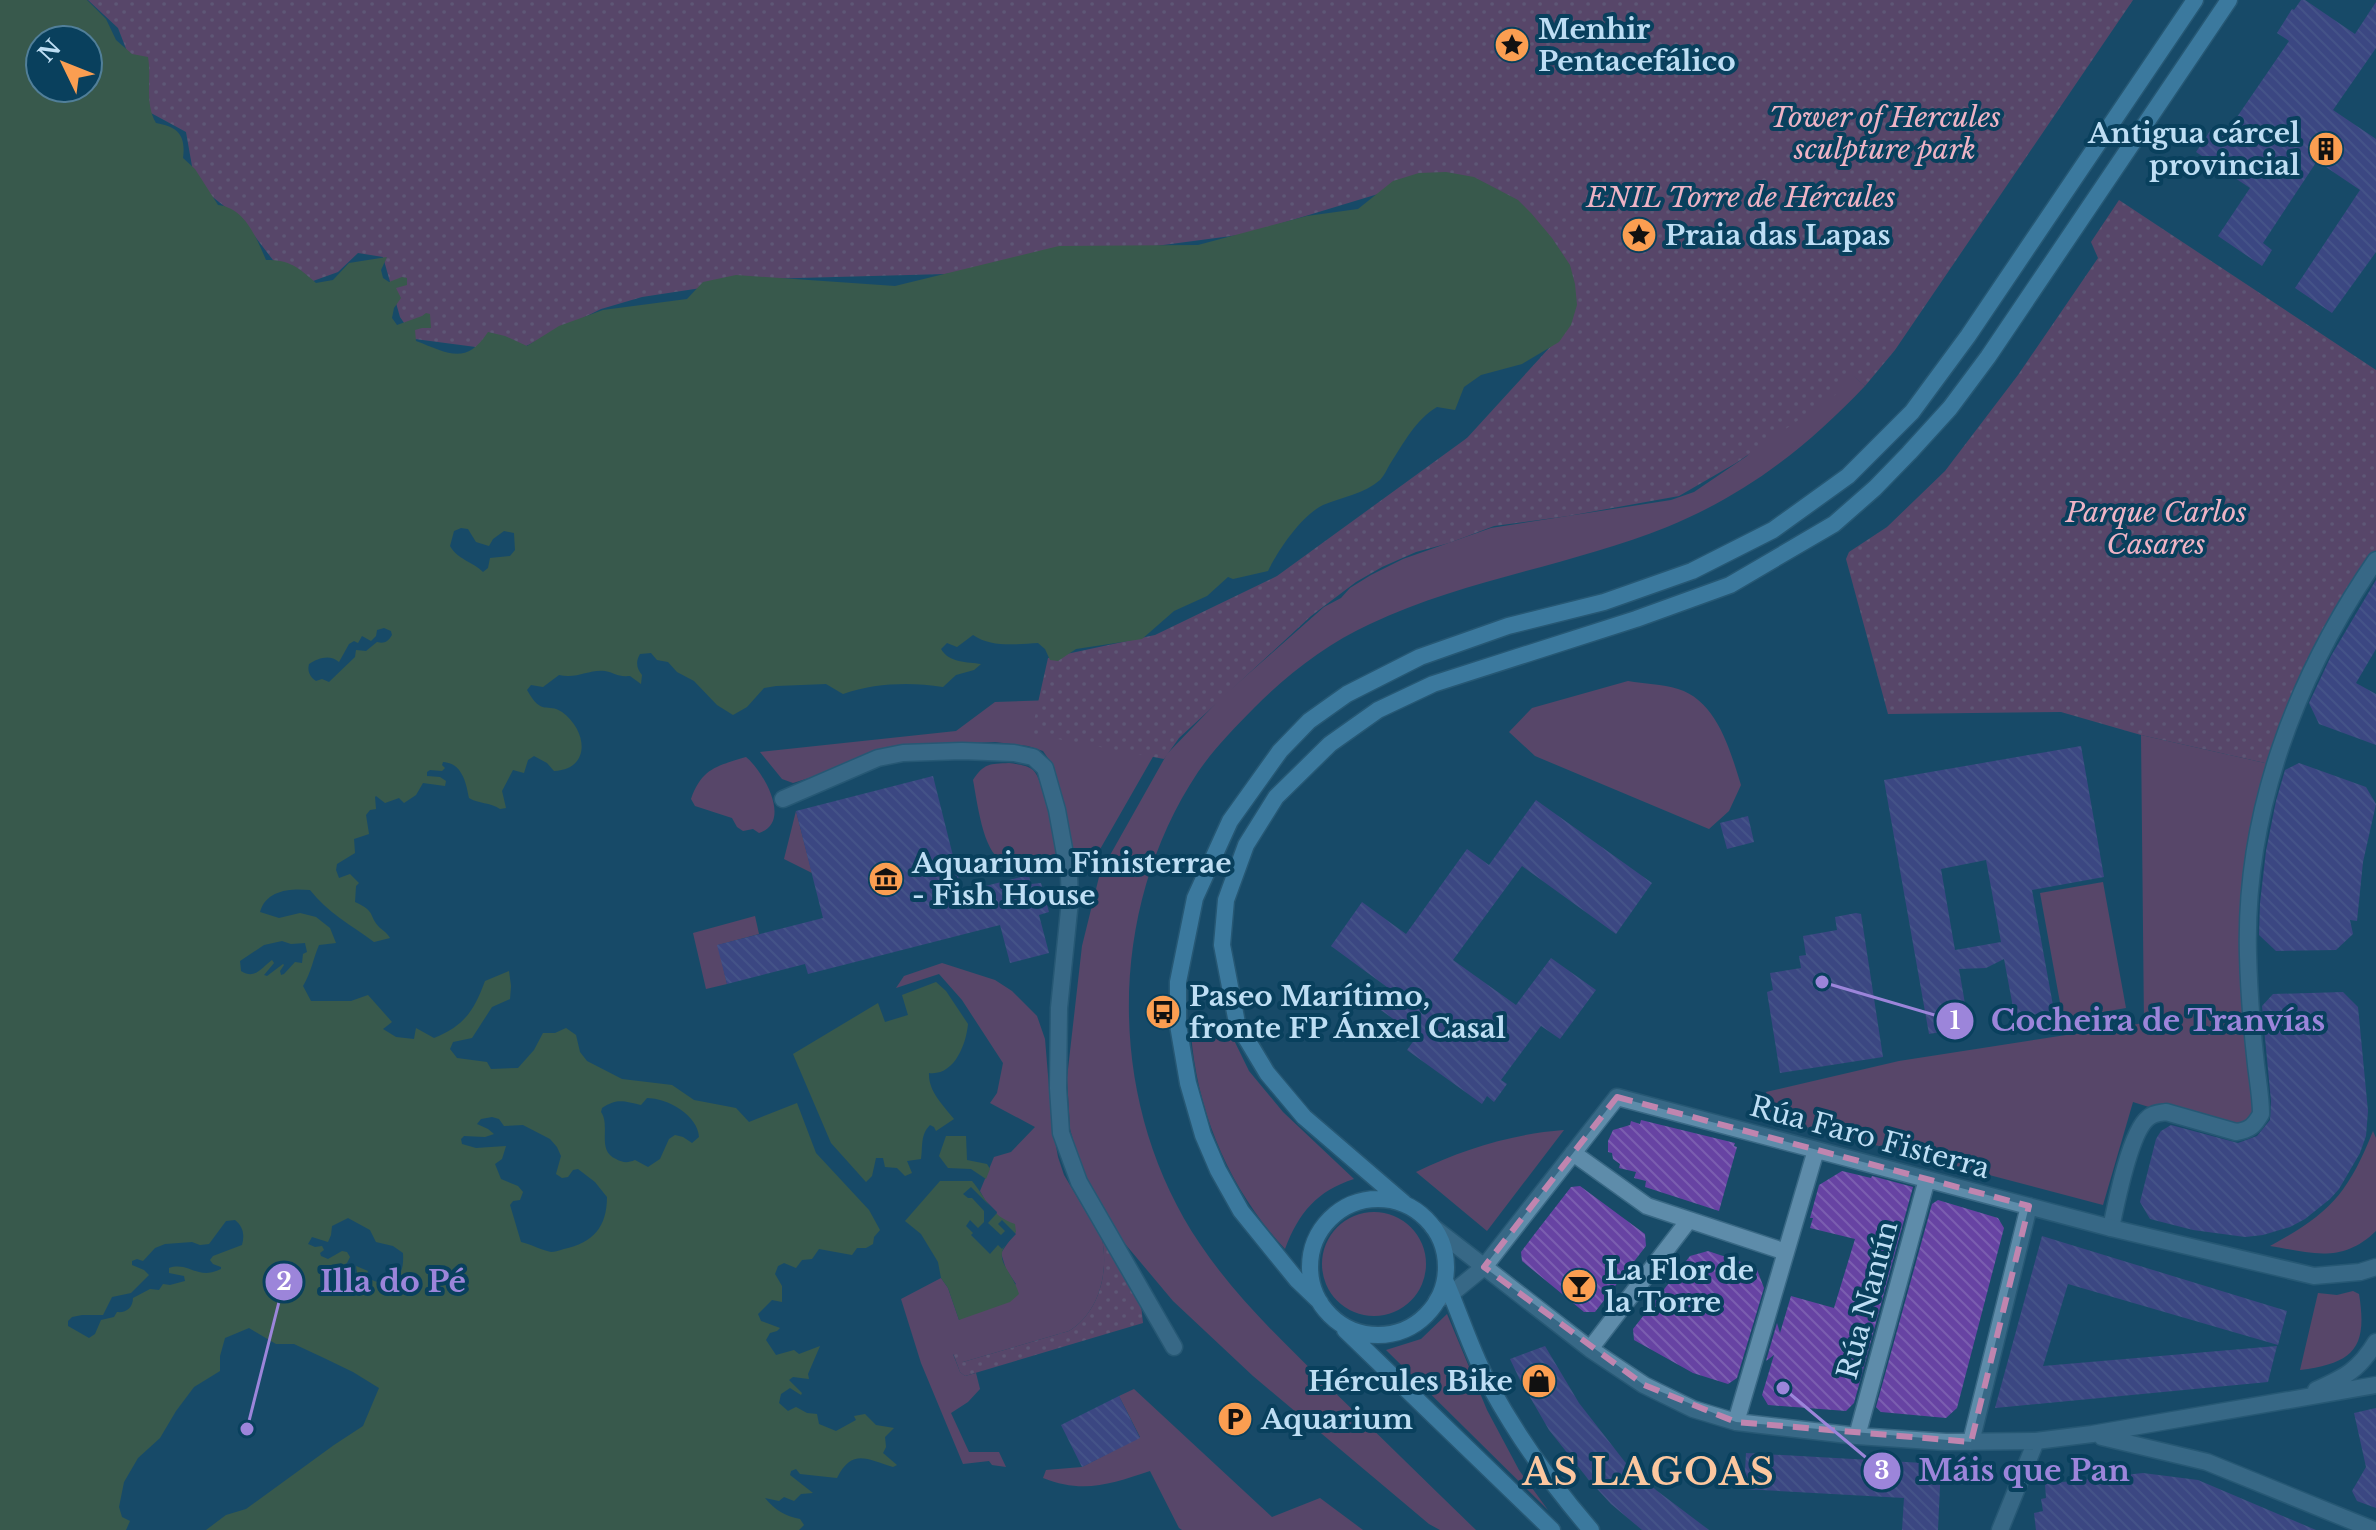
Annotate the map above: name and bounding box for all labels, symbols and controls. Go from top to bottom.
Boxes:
place label: Menhir Pentacefálico [1538,12,1736,79]
north arrow [24,24,104,104]
place icon: Menhir Pentacefálico [1493,26,1531,64]
text: N [33,34,67,67]
park label: Tower of Hercules sculpture park [1769,100,2001,167]
place label: Antigua cárcel provincial [2087,116,2300,183]
building icon: Antigua cárcel provincial [2307,130,2345,168]
park label: ENIL Torre de Hércules [1585,180,1896,215]
place icon: Praia das Lapas [1620,216,1658,254]
place label: Praia das Lapas [1665,218,1891,253]
park label: Parque Carlos Casares [2064,495,2247,562]
place label: Aquarium Finisterrae - Fish House [911,846,1232,913]
museum icon: Aquarium Finisterrae - Fish House [867,860,905,898]
place label: Paseo Marítimo, fronte FP Ánxel Casal [1189,979,1506,1046]
bus stop icon: Paseo Marítimo, fronte FP Ánxel Casal [1144,993,1182,1031]
callout: Cocheira de Tranvías [1935,994,2342,1048]
text: Cocheira de Tranvías [1991,1002,2325,1039]
text: 1 [1950,1006,1960,1035]
street label: Rúa Faro Fisterra [1746,1089,1994,1186]
street label: Rúa Nantín [1830,1217,1905,1383]
place label: La Flor de la Torre [1605,1253,1754,1320]
callout: Illa do Pé [264,1255,482,1309]
text: Illa do Pé [320,1263,466,1300]
text: 2 [276,1267,292,1296]
bar icon: La Flor de la Torre [1560,1267,1598,1305]
shop icon: Hércules Bike [1520,1362,1558,1400]
place label: Hércules Bike [1308,1364,1513,1399]
parking icon: Aquarium [1216,1400,1254,1438]
place label: Aquarium [1260,1402,1413,1437]
callout: Máis que Pan [1862,1444,2146,1498]
district label: AS LAGOAS [1521,1450,1776,1495]
text: Máis que Pan [1918,1452,2130,1489]
text: 3 [1874,1456,1890,1485]

